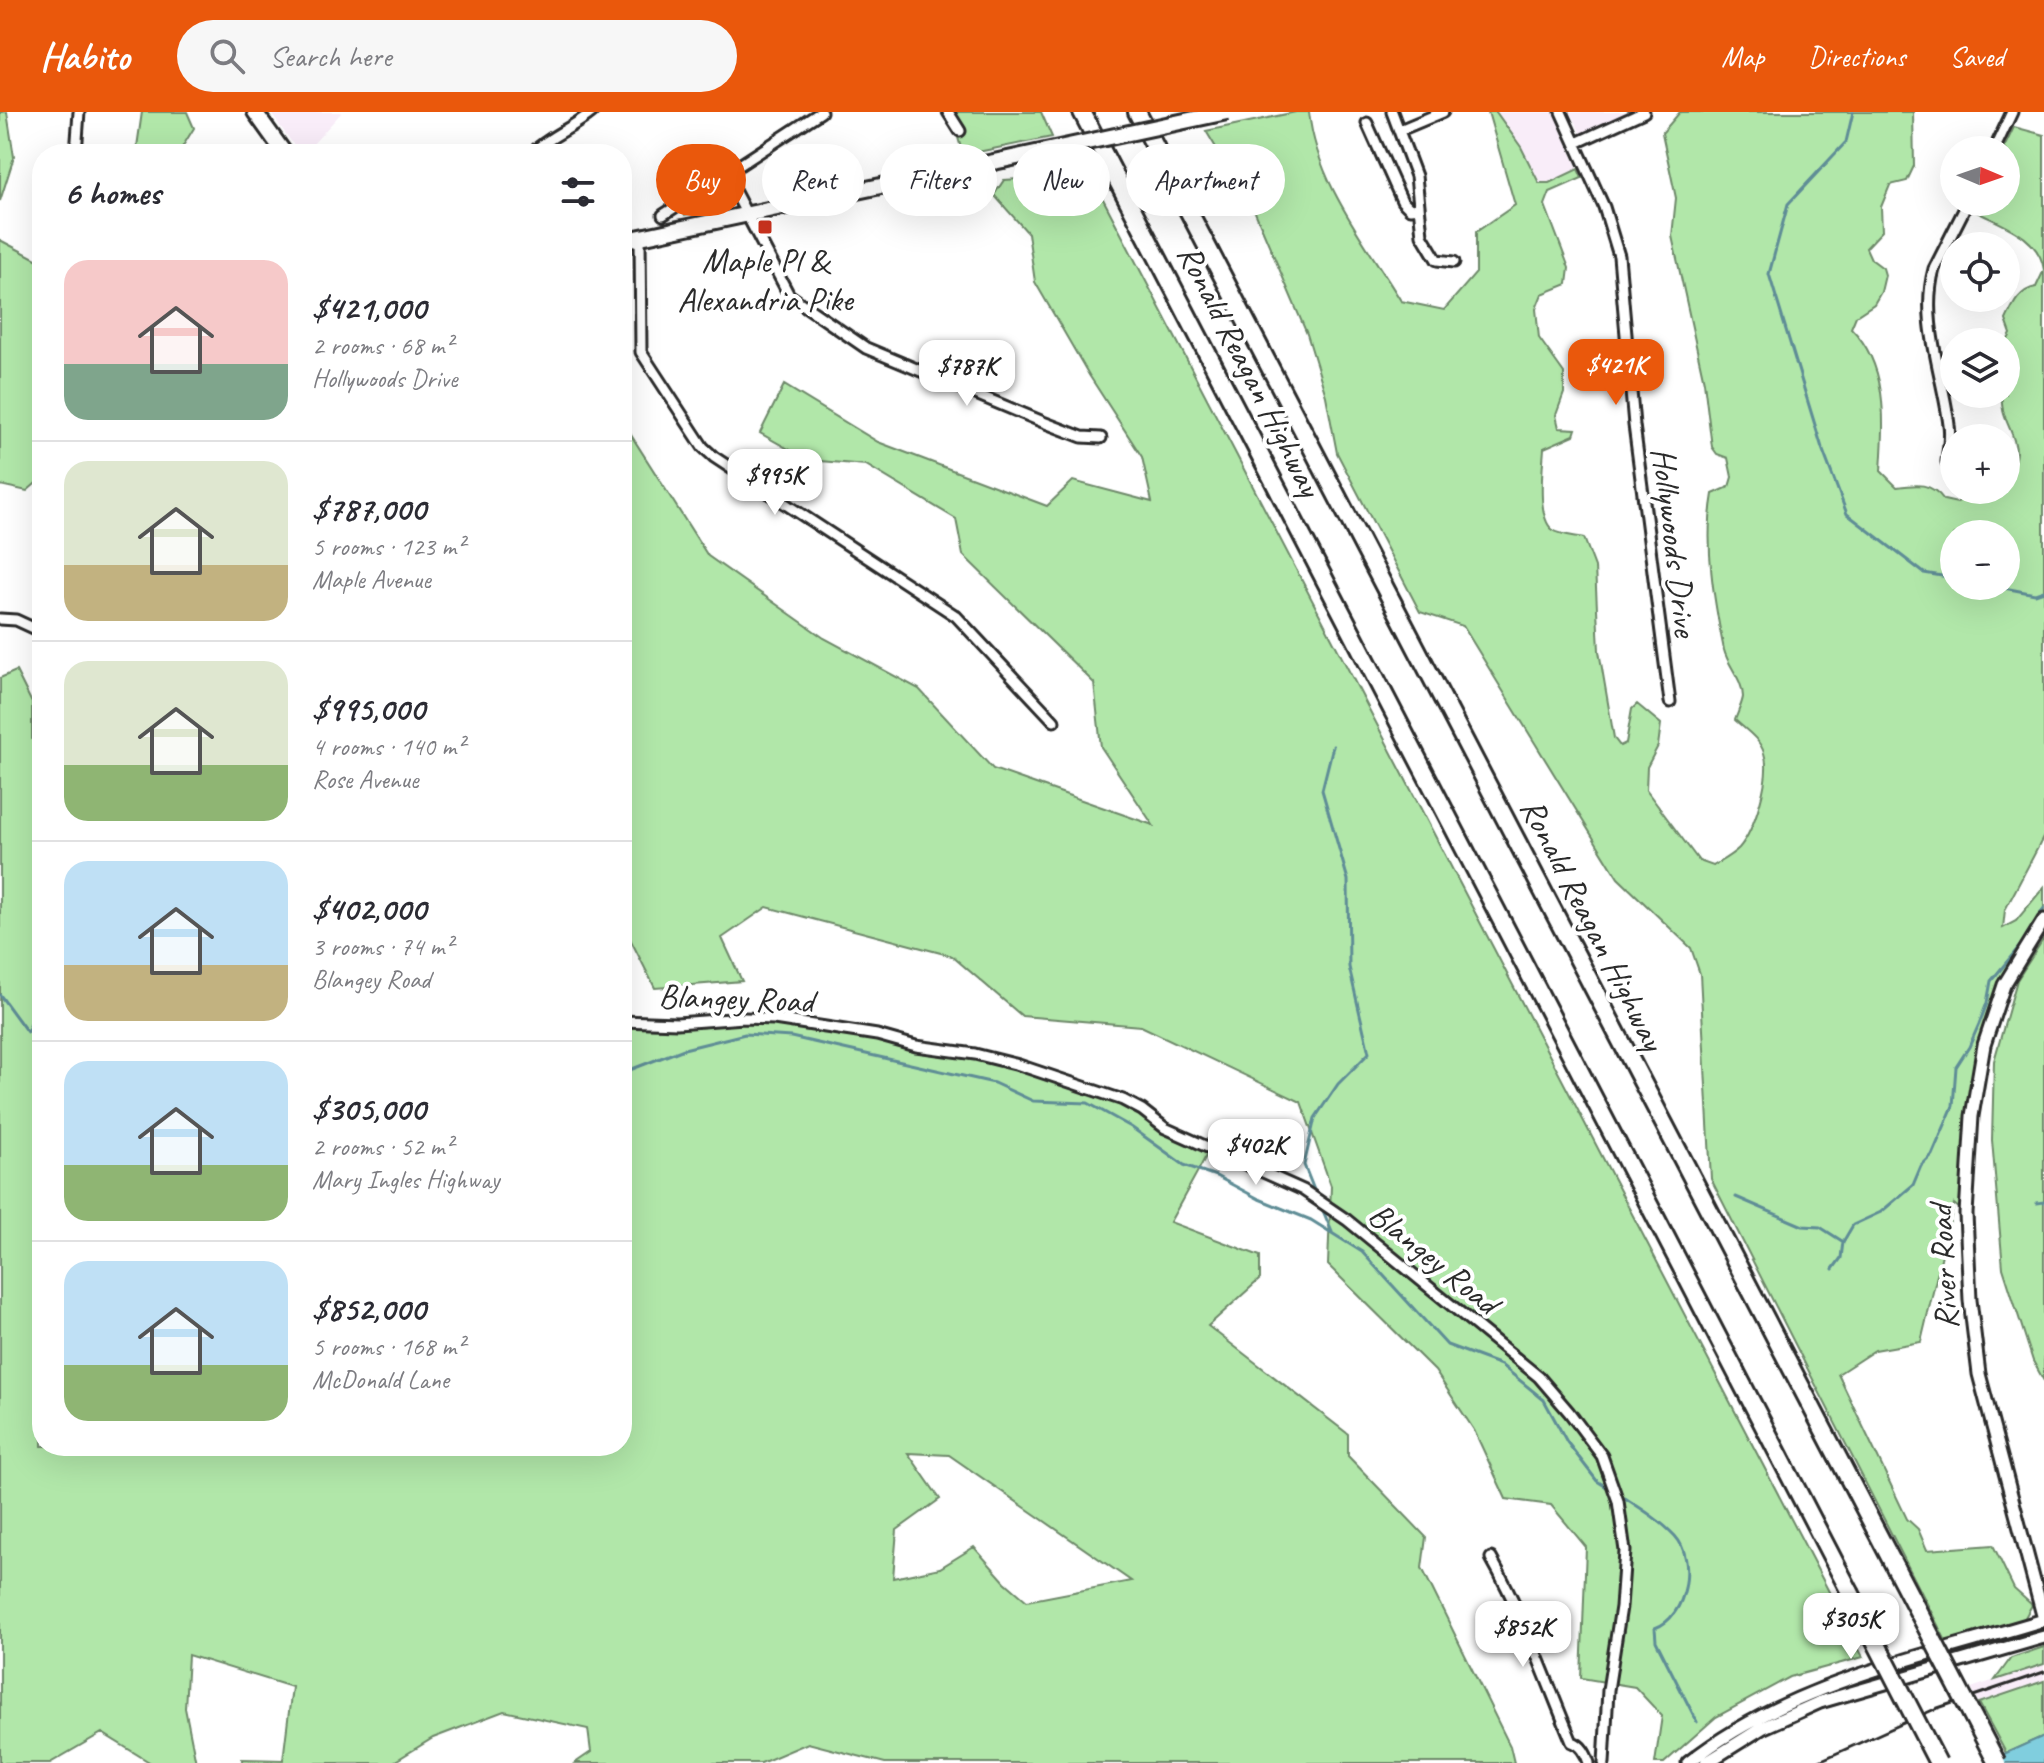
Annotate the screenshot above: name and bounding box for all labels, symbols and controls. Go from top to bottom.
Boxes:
search box [177,20,737,92]
text: Habito [40,33,129,80]
icon: search [205,34,249,78]
text: Search here [269,37,392,75]
text: Map [1721,39,1764,74]
text: Directions [1808,39,1906,74]
text: Saved [1950,39,2004,74]
north arrow [1940,136,2020,216]
map controls [1940,136,2020,600]
chip: Buy [656,144,746,216]
chip: Rent [762,144,864,216]
chip: Filters [880,144,997,216]
chip: New [1013,144,1110,216]
chip: Apartment [1126,144,1285,216]
icon: filters [556,170,600,214]
text: 6 homes [64,171,161,214]
marker: Maple Pl & Alexandria Pike [756,218,774,236]
button: locate [1940,232,2020,312]
street label: Ronald Reagan Highway [1168,237,1333,506]
place label: Maple Pl & Alexandria Pike [677,239,854,321]
text: $421,000 [312,286,426,329]
icon: home [128,292,224,388]
button: layers [1940,328,2020,408]
text: 2 rooms · 68 m² [312,329,453,362]
pin: $421K [1560,339,1672,407]
pin: $787K [911,340,1023,408]
text: $421K [1586,348,1646,381]
text: $787K [937,349,997,382]
text: Hollywoods Drive [312,362,457,395]
button: + [1940,424,2020,504]
street label: Hollywoods Drive [1642,445,1708,641]
pin: $995K [719,449,831,517]
text: $995K [746,458,804,491]
text: $787,000 [312,487,426,530]
icon: home [128,493,224,589]
button: − [1940,520,2020,600]
text: 5 rooms · 123 m² [312,530,464,563]
text: Maple Avenue [312,563,431,596]
text: $995,000 [312,687,424,730]
icon: home [128,693,224,789]
text: 4 rooms · 140 m² [312,730,464,763]
text: Rose Avenue [312,763,418,796]
street label: Ronald Reagan Highway [1511,791,1676,1060]
text: $402,000 [312,887,426,930]
icon: home [128,893,224,989]
text: 3 rooms · 74 m² [312,930,453,963]
text: Blangey Road [312,963,431,996]
street label: Blangey Road [658,974,820,1022]
text: $305,000 [312,1087,425,1130]
icon: home [128,1093,224,1189]
pin: $402K [1200,1119,1312,1187]
text: $402K [1226,1128,1286,1161]
text: 2 rooms · 52 m² [312,1130,453,1163]
text: Mary Ingles Highway [312,1163,499,1196]
street label: Blangey Road [1360,1193,1512,1327]
street label: River Road [1918,1199,1968,1330]
text: $852,000 [312,1287,425,1330]
icon: home [128,1293,224,1389]
text: 5 rooms · 168 m² [312,1330,464,1363]
text: McDonald Lane [312,1363,449,1396]
pin: $305K [1795,1593,1907,1661]
pin: $852K [1467,1601,1579,1669]
text: $305K [1821,1602,1881,1635]
text: $852K [1493,1610,1553,1643]

